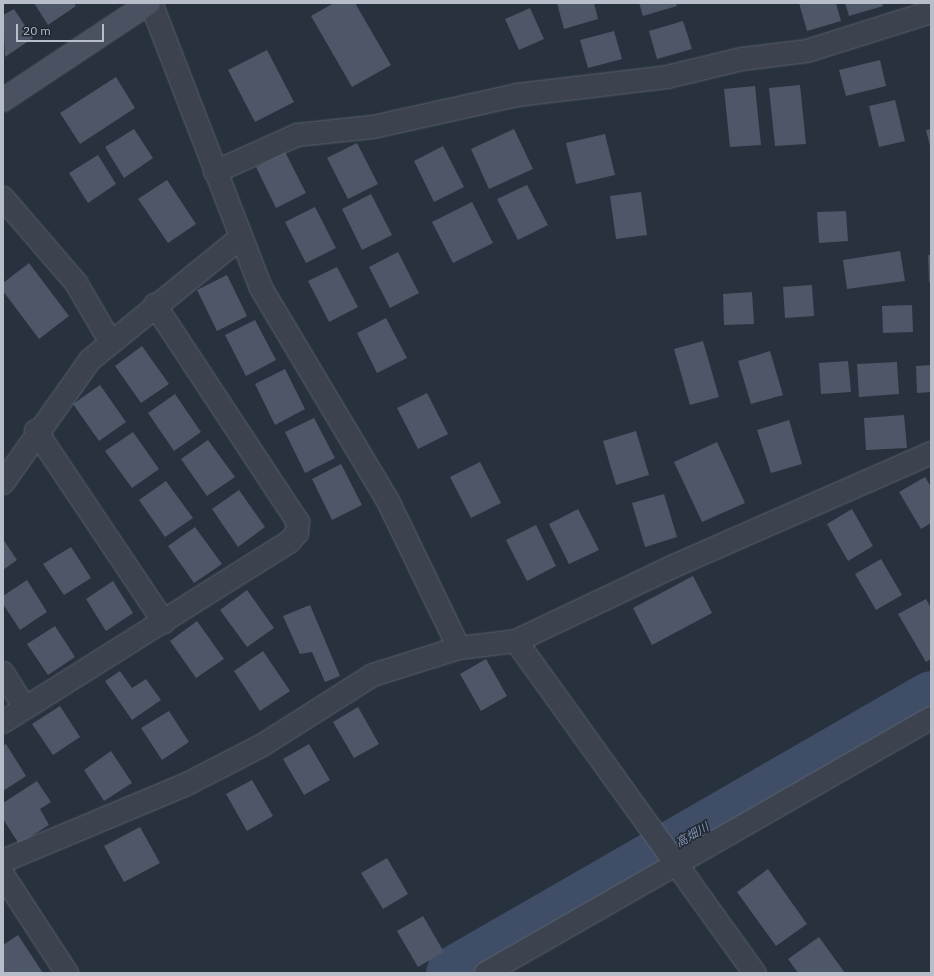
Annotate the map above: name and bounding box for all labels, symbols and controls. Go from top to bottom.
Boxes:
scale bar [18,16,106,42]
text: 20 m [23,23,51,38]
water label: 高畑川 [673,820,711,850]

